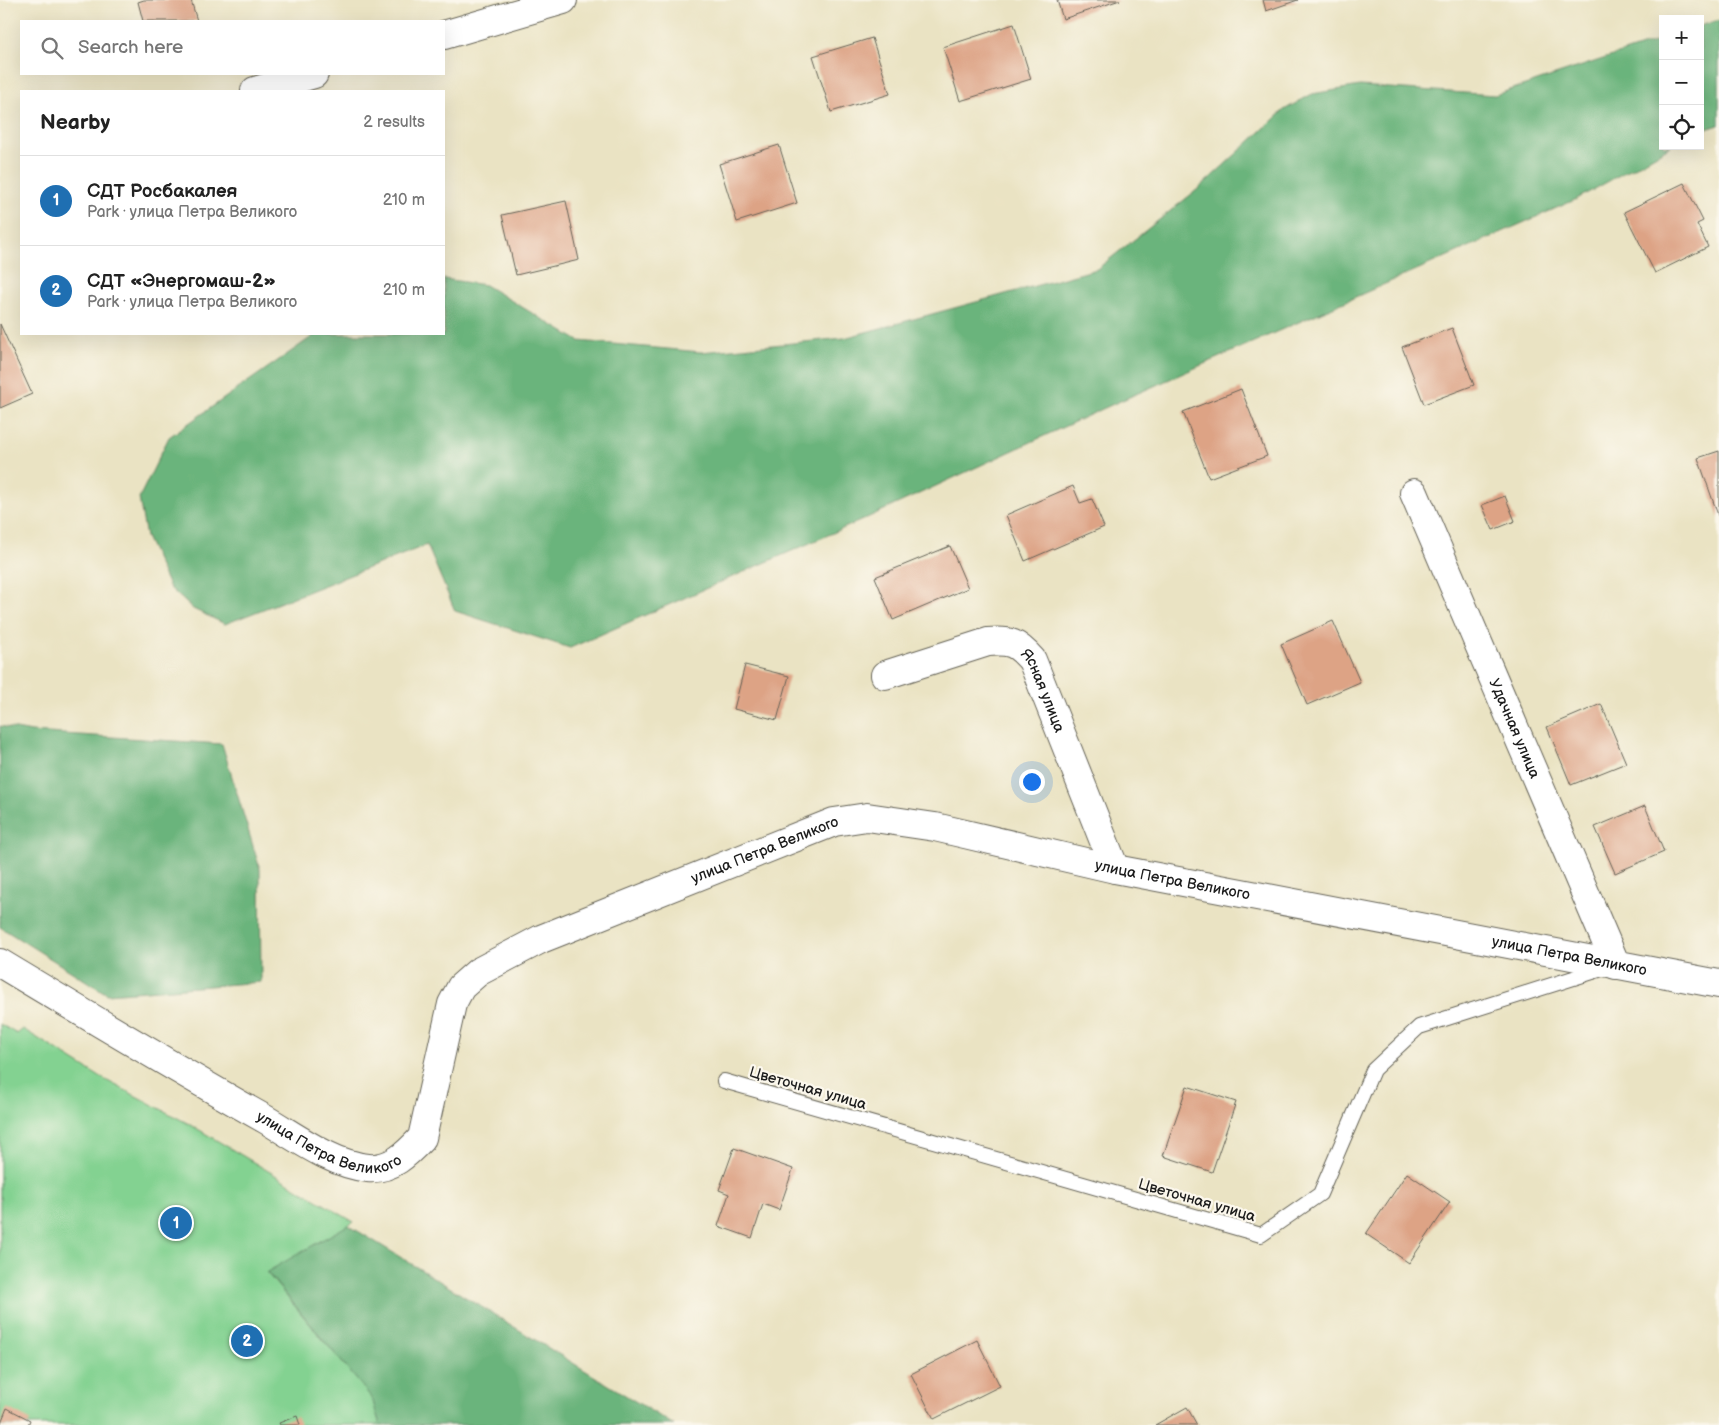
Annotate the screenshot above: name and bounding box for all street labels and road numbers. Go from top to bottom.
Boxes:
street label: Ясная улица [1016,645,1069,735]
street label: Удачная улица [1485,676,1544,782]
street label: улица Петра Великого [688,812,840,888]
street label: улица Петра Великого [1093,856,1252,905]
street label: улица Петра Великого [1490,932,1649,980]
street label: Цветочная улица [747,1063,869,1114]
street label: улица Петра Великого [253,1107,406,1178]
street label: Цветочная улица [1136,1175,1258,1226]

